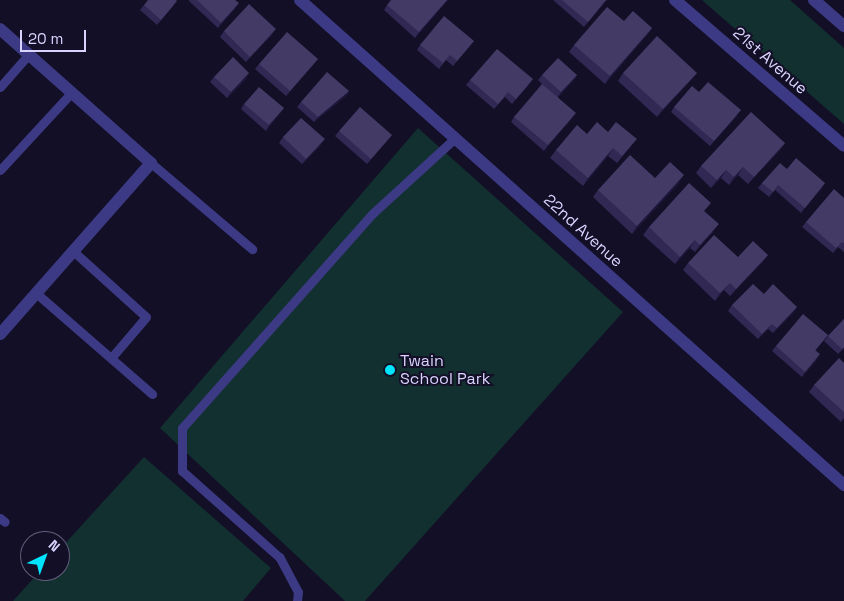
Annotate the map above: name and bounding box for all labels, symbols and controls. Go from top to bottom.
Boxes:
scale bar [22,20,89,52]
street label: 21st Avenue [729,23,811,99]
text: 20 m [28,29,63,48]
street label: 22nd Avenue [539,190,627,272]
place label: Twain School Park [400,351,490,389]
marker: Twain School Park [384,364,396,376]
north arrow [20,531,70,581]
text: N [45,536,64,555]

